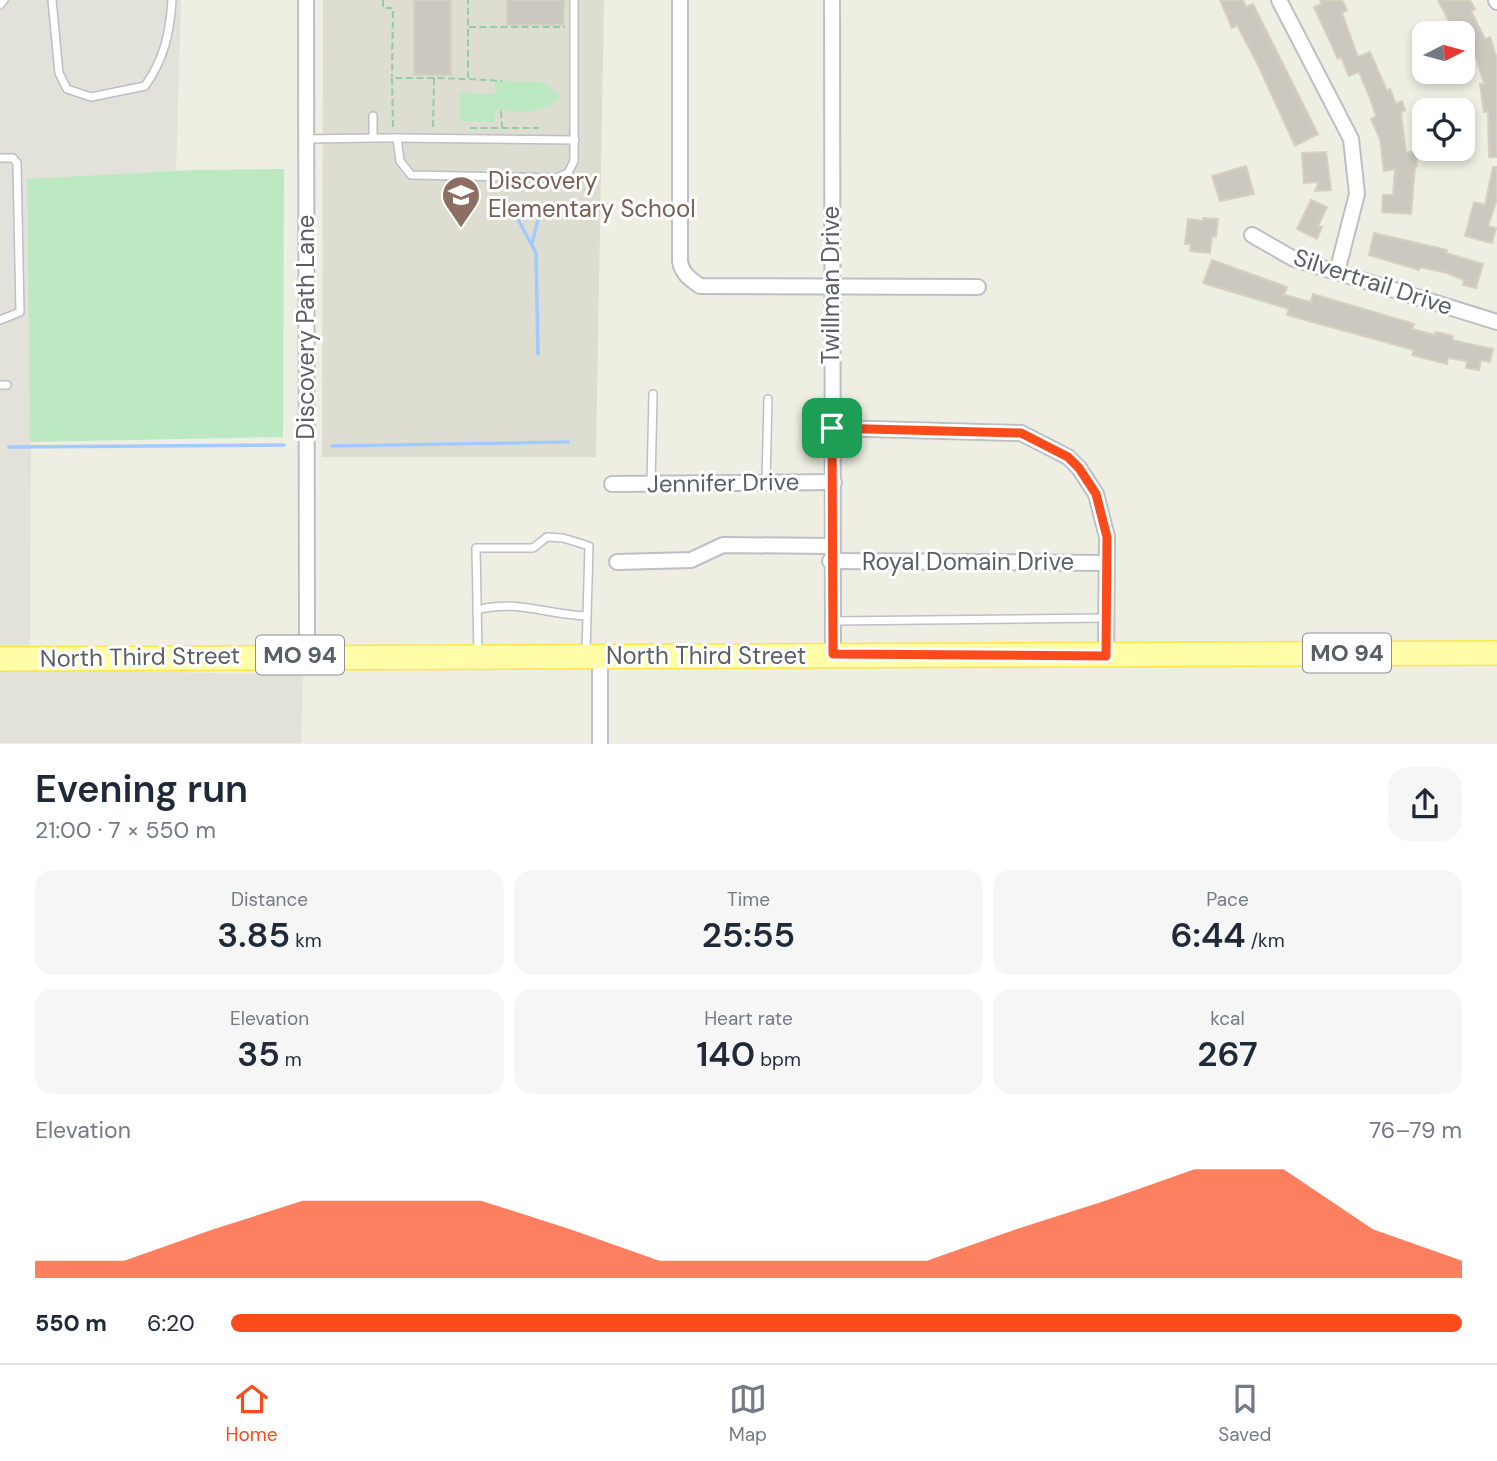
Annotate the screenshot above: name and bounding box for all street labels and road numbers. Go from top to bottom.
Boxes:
street label: Twillman Drive [815,206,846,364]
street label: Discovery Path Lane [290,215,321,439]
street label: Silvertrail Drive [1290,241,1457,322]
street label: Jennifer Drive [647,466,799,499]
street label: Royal Domain Drive [862,546,1074,577]
road number: MO 94 [1303,634,1391,673]
road number: MO 94 [256,636,344,674]
street label: North Third Street [40,639,240,674]
street label: North Third Street [606,640,806,671]

